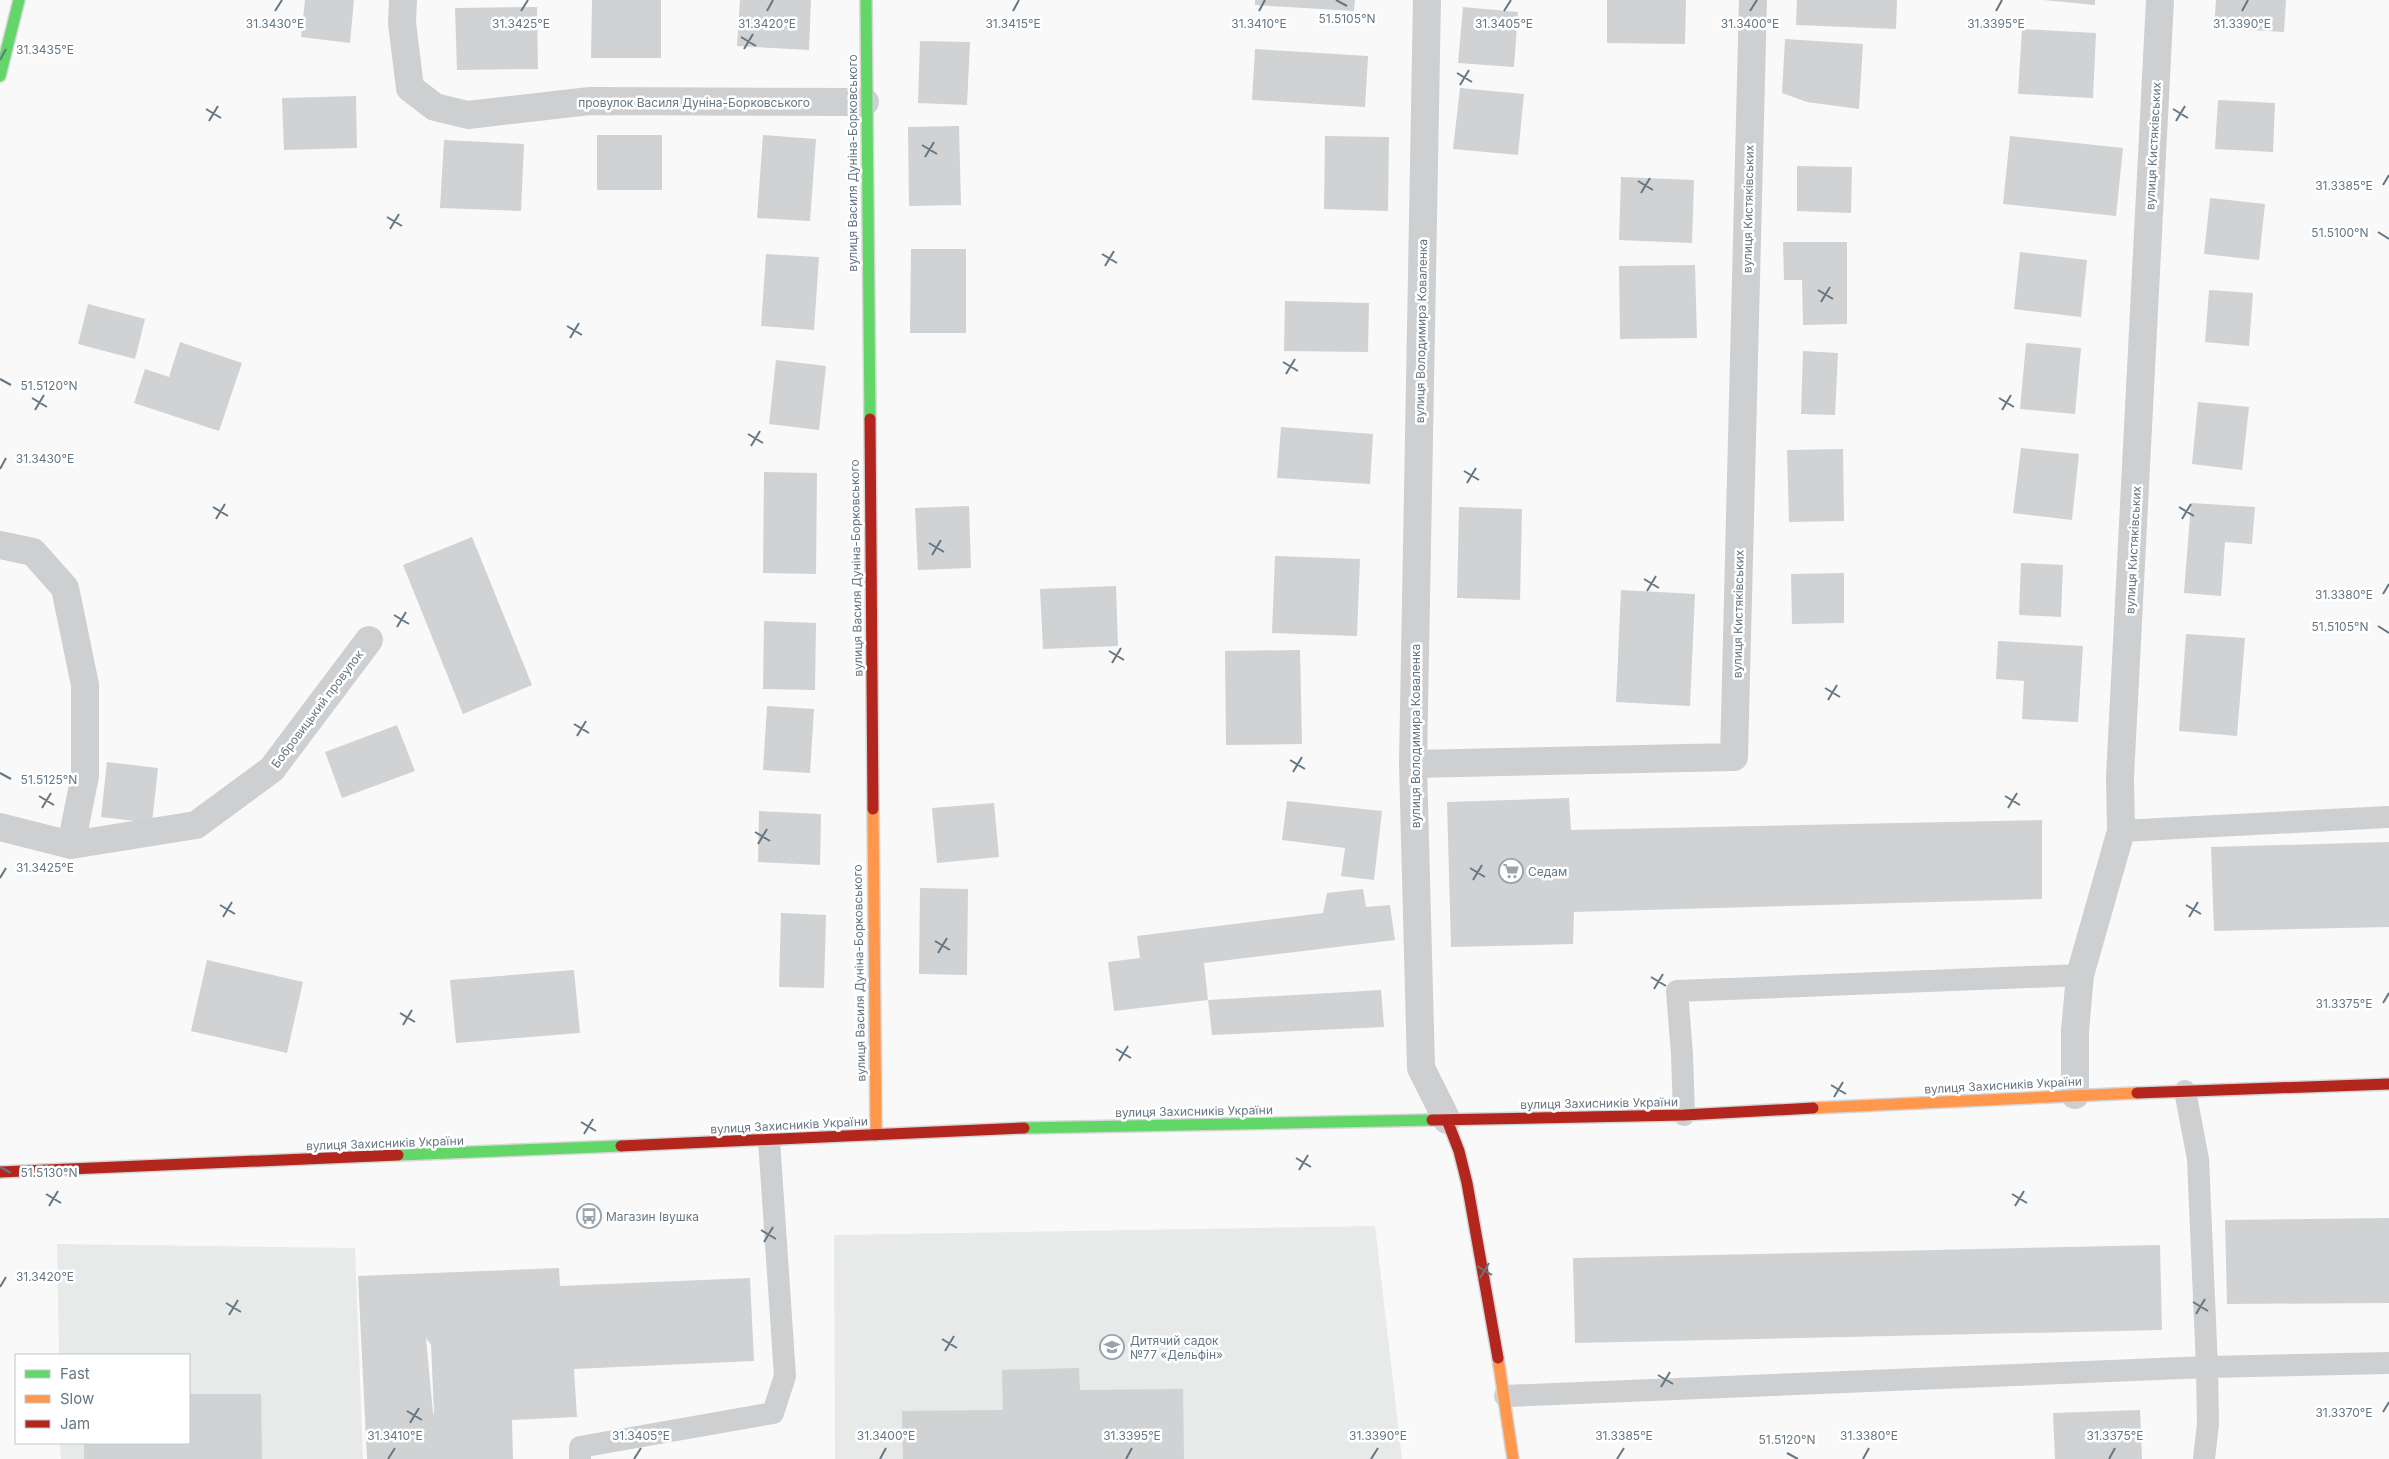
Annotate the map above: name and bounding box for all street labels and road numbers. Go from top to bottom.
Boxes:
street label: вулиця Василя Дуніна-Борковського [845,54,860,272]
street label: вулиця Кистяківських [2142,81,2164,210]
street label: провулок Василя Дуніна-Борковського [578,95,810,110]
street label: вулиця Кистяківських [1739,144,1757,273]
street label: вулиця Володимира Коваленка [1412,239,1430,423]
street label: вулиця Василя Дуніна-Борковського [847,459,865,677]
street label: вулиця Кистяківських [2122,485,2144,614]
street label: вулиця Кистяківських [1729,549,1747,678]
street label: вулиця Володимира Коваленка [1408,644,1423,828]
street label: Бобровицький провулок [268,647,366,771]
street label: вулиця Василя Дуніна-Борковського [850,864,868,1082]
street label: вулиця Захисників України [1924,1073,2082,1097]
street label: вулиця Захисників України [1520,1094,1678,1112]
street label: вулиця Захисників України [1115,1102,1273,1120]
street label: вулиця Захисників України [710,1113,868,1137]
street label: вулиця Захисників України [306,1133,464,1153]

